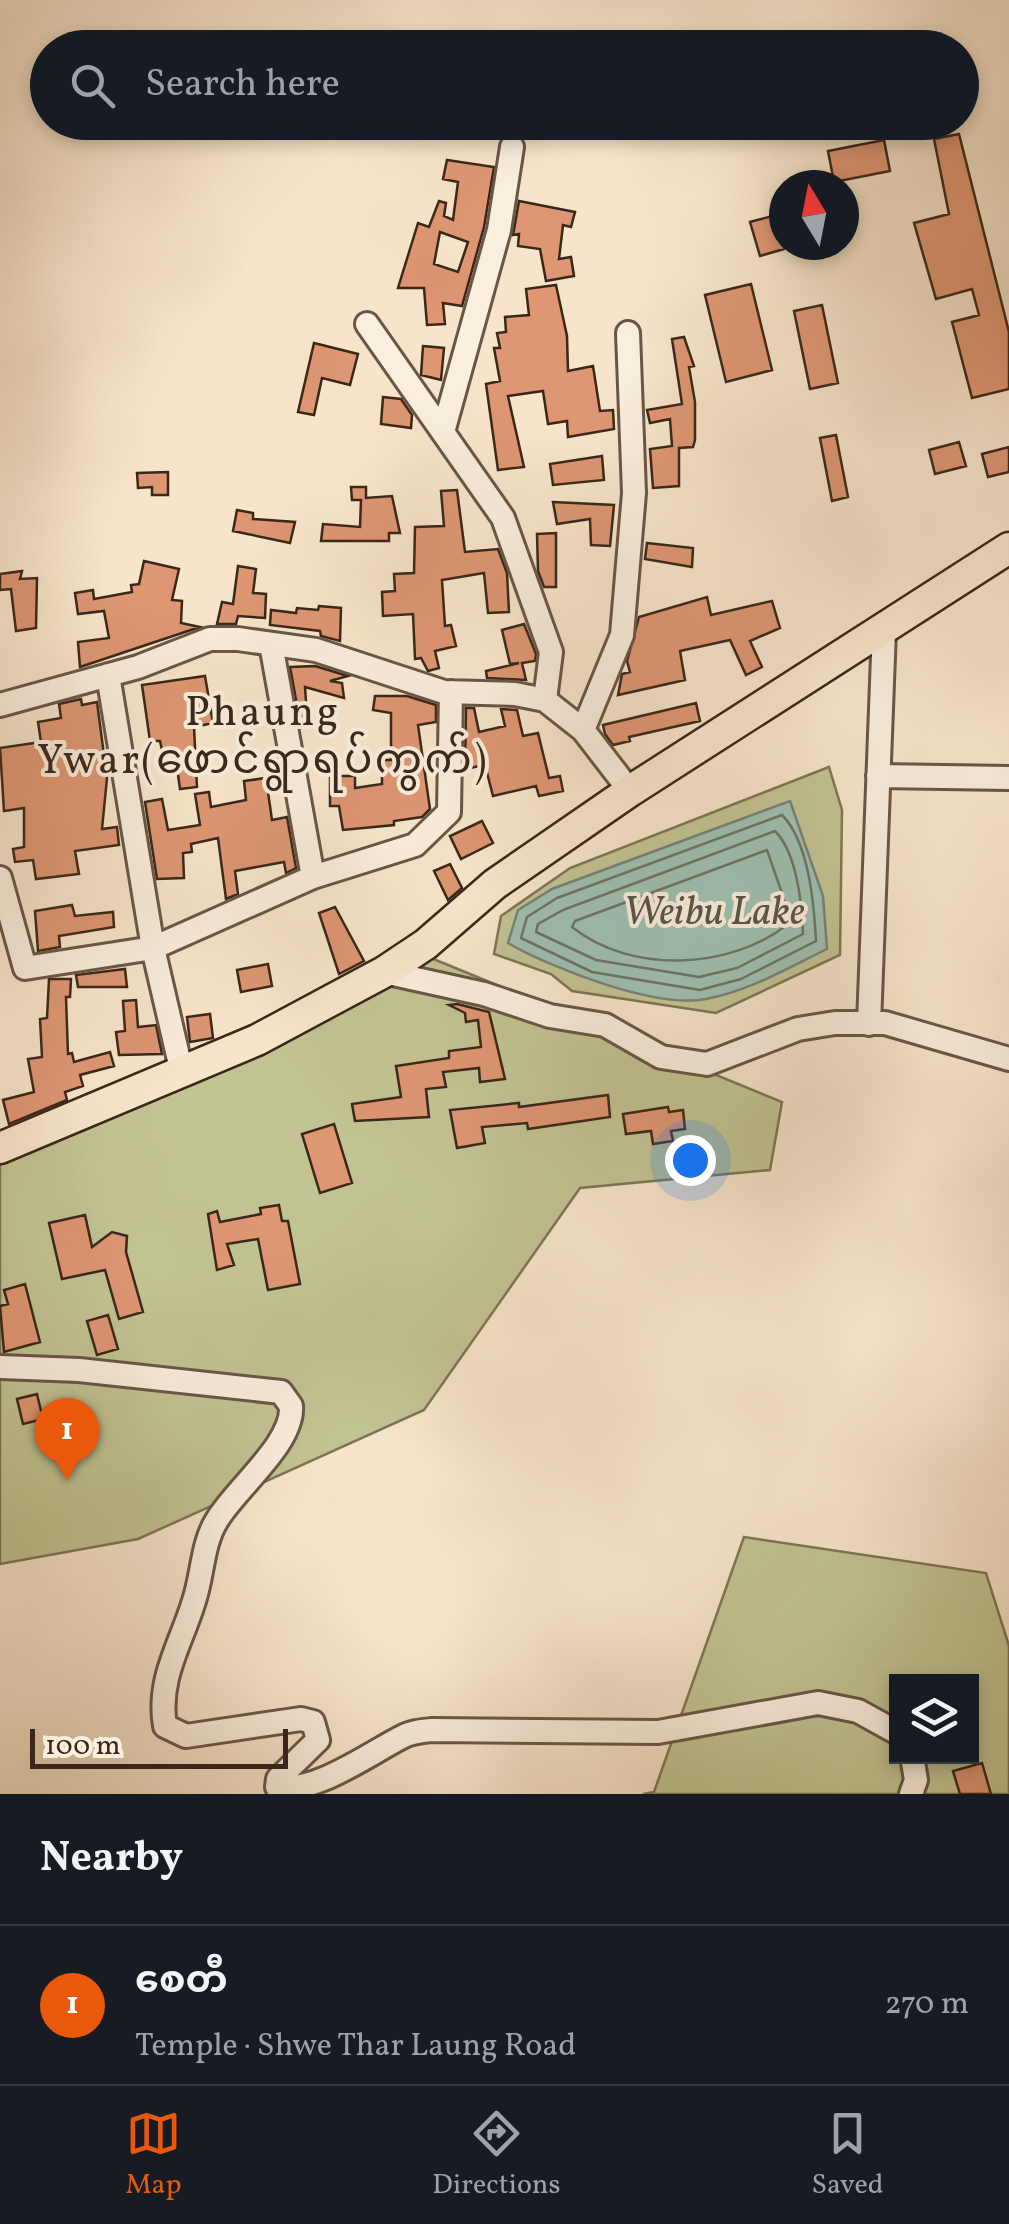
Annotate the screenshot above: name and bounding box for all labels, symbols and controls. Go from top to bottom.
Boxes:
search box [30,30,979,140]
icon: search [65,58,120,113]
text: Search here [145,59,340,112]
north arrow [769,170,859,260]
district label: Phaung Ywar(ဖောင်ရွာရပ်ကွက်) [37,685,489,793]
water label: Weibu Lake [624,886,805,942]
your location [665,1135,716,1186]
pin: 1 [34,1398,100,1480]
map controls [889,1674,979,1764]
button: layers [889,1674,979,1764]
scale bar [30,1724,288,1768]
text: 100 m [45,1727,120,1766]
text: Nearby [40,1830,183,1889]
text: စေတီ [135,1956,228,2009]
text: 1 [66,1983,79,2027]
text: 270 m [884,1983,969,2027]
text: Temple · Shwe Thar Laung Road [135,2025,576,2069]
tab: Map [125,2106,181,2205]
tab: Directions [432,2106,561,2205]
tab: Saved [811,2106,884,2205]

